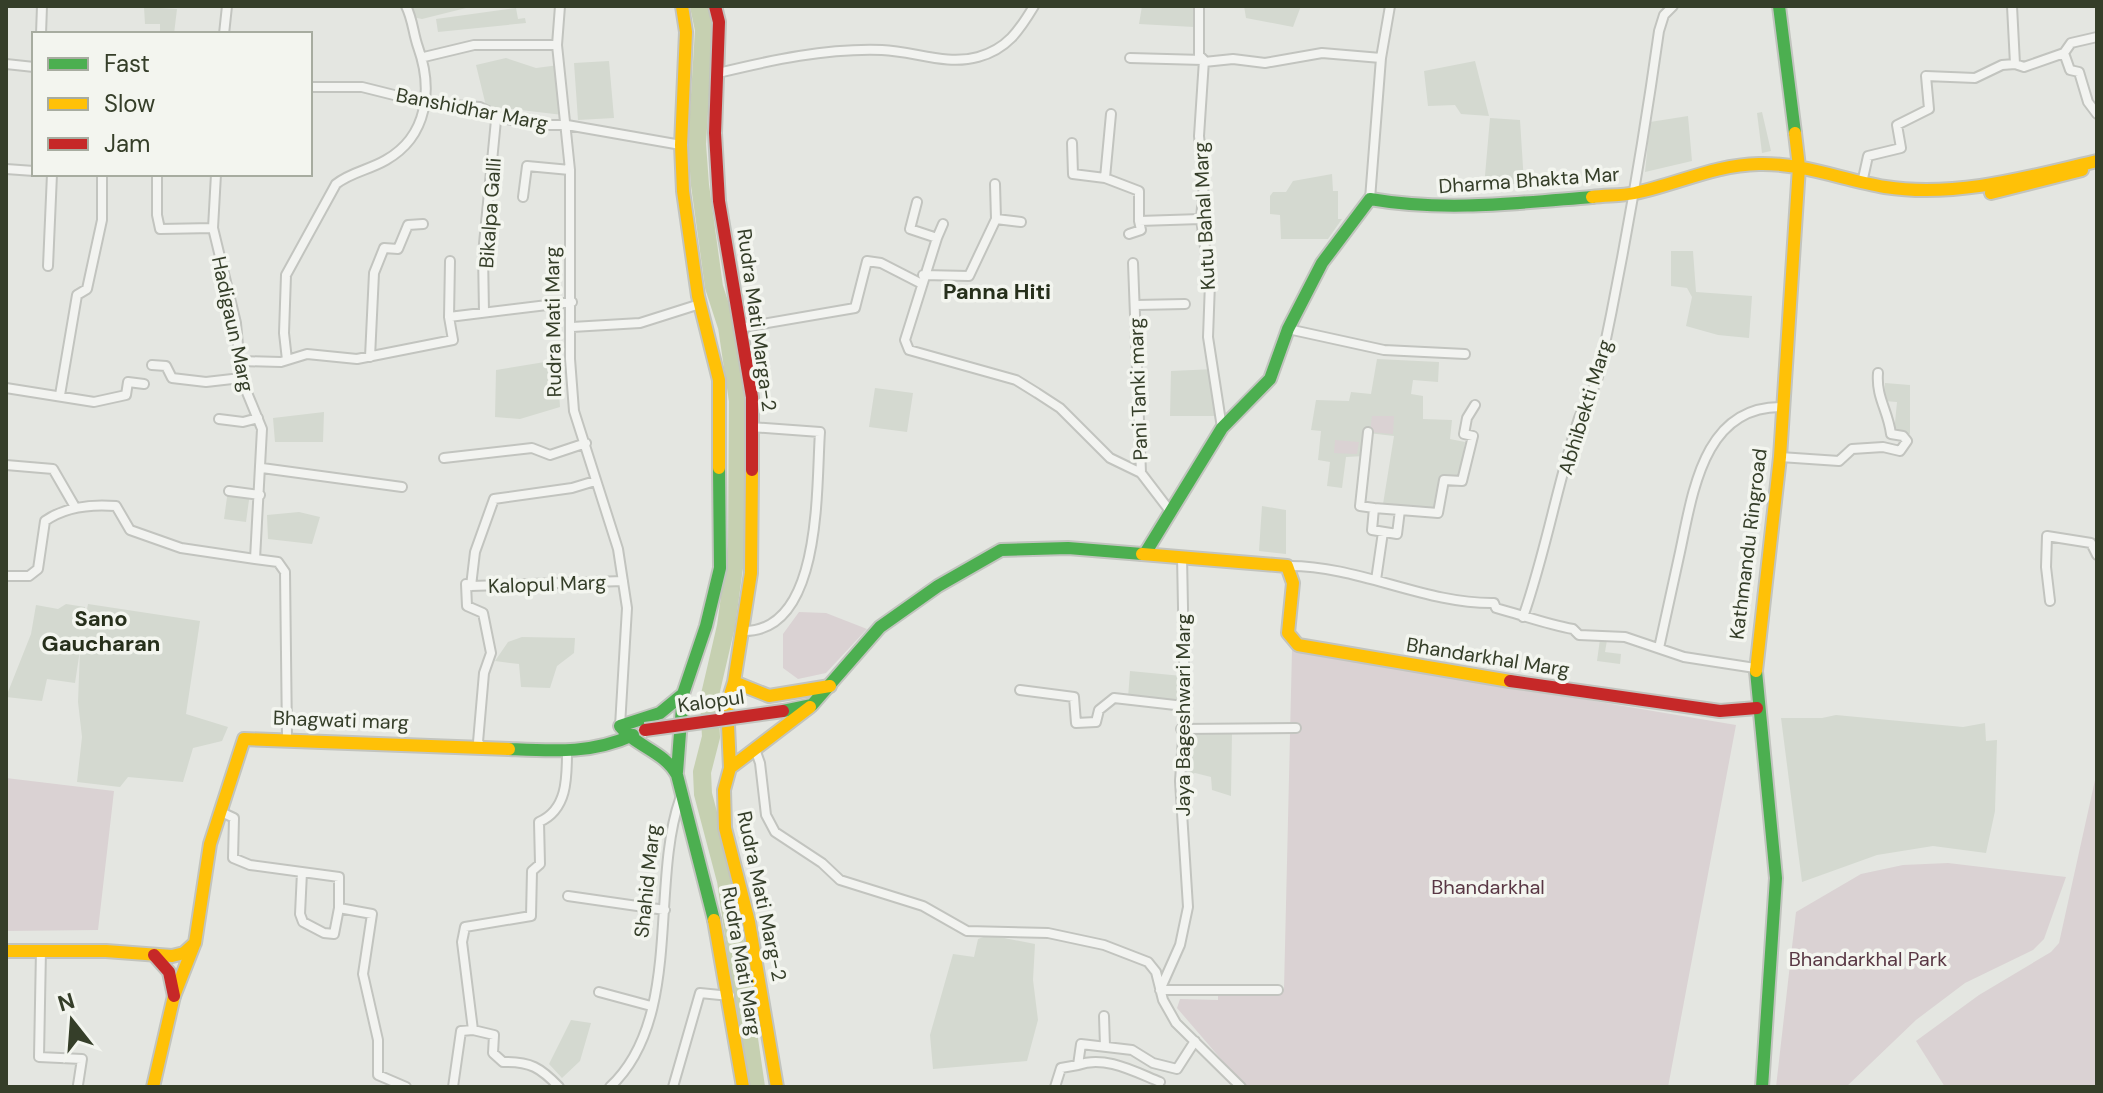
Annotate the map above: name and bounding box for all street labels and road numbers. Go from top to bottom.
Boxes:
street label: Banshidhar Marg [394,82,550,136]
street label: Kutu Bahal Marg [1187,141,1221,291]
street label: Bikalpa Galli [473,157,507,269]
street label: Dharma Bhakta Mar [1438,161,1620,199]
street label: Rudra Mati Marga-2 [731,227,783,413]
street label: Rudra Mati Marg [539,246,567,398]
street label: Hadigaun Marg [206,254,260,394]
street label: Pani Tanki marg [1123,317,1153,461]
street label: Abhibekti Marg [1552,336,1618,478]
street label: Kathmandu Ringroad [1723,447,1773,641]
street label: Kalopul Marg [487,569,607,599]
street label: Jaya Bageshwari Marg [1170,613,1196,817]
street label: Bhandarkhal Marg [1404,631,1572,683]
street label: Kalopul [676,683,746,719]
street label: Bhagwati marg [273,705,409,735]
street label: Rudra Mati Marg-2 [732,809,792,983]
street label: Shahid Marg [628,823,666,939]
street label: Rudra Mati Marg [717,885,767,1037]

